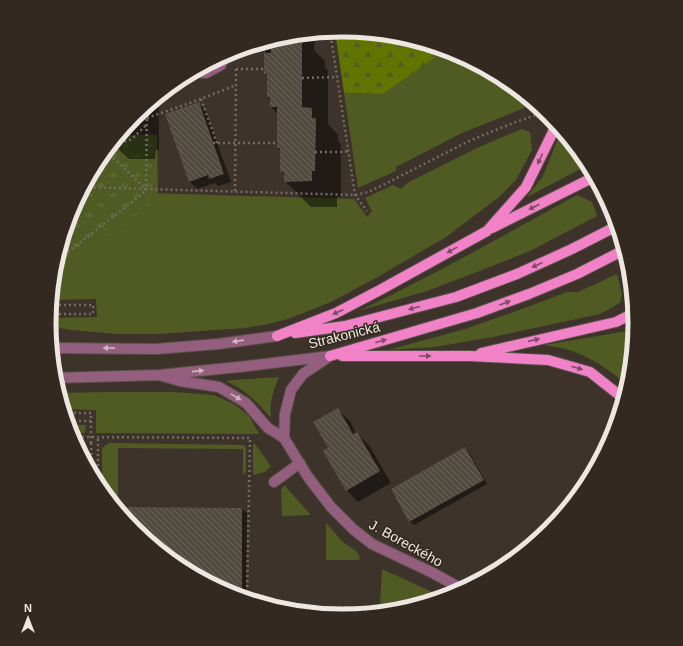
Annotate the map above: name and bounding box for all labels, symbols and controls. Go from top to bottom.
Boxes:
one-way arrow [537,153,543,165]
one-way arrow [529,204,540,210]
one-way arrow [446,247,458,254]
one-way arrow [531,262,542,268]
one-way arrow [499,300,511,306]
one-way arrow [408,305,420,311]
one-way arrow [332,309,343,315]
street label: Strakonická [307,318,382,352]
one-way arrow [528,337,541,343]
one-way arrow [232,338,244,344]
one-way arrow [375,338,387,344]
one-way arrow [102,345,115,351]
one-way arrow [419,353,432,359]
one-way arrow [571,365,583,371]
one-way arrow [192,368,204,375]
one-way arrow [230,394,242,401]
street label: J. Boreckého [366,516,446,570]
north arrow [8,598,48,638]
text: N [24,602,32,614]

